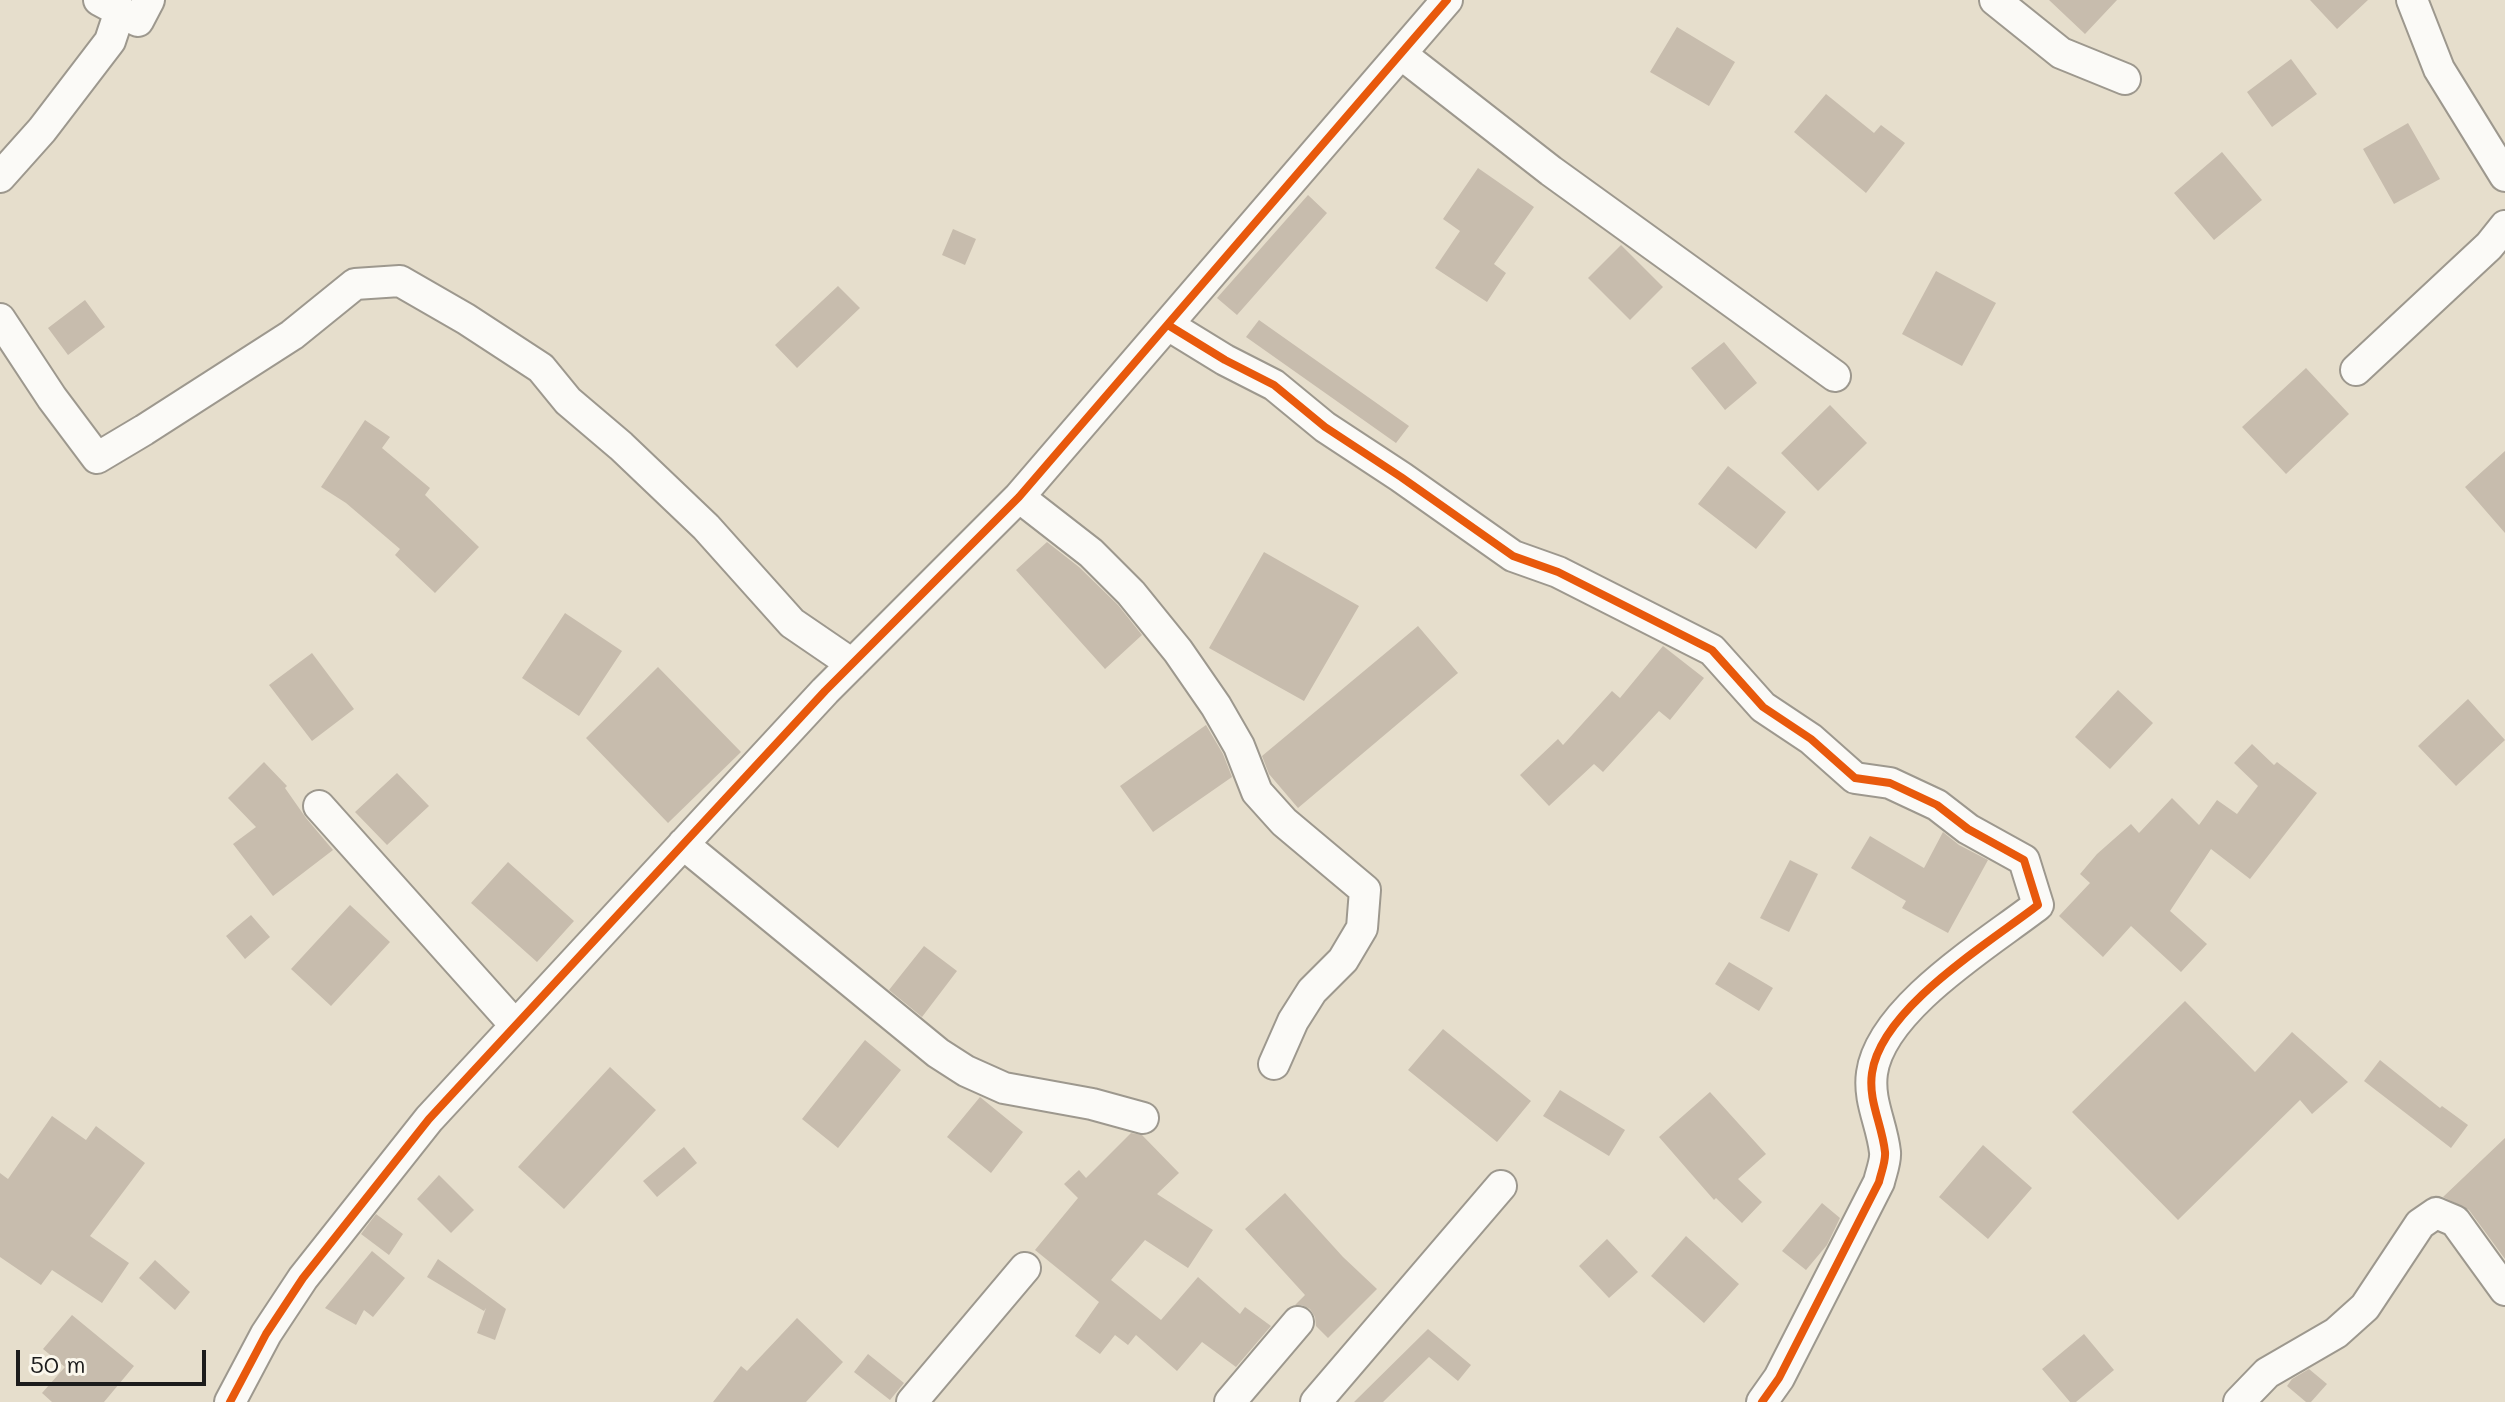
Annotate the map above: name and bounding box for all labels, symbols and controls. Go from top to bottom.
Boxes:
scale bar [20,1334,210,1384]
text: 50 m [30,1348,86,1379]

